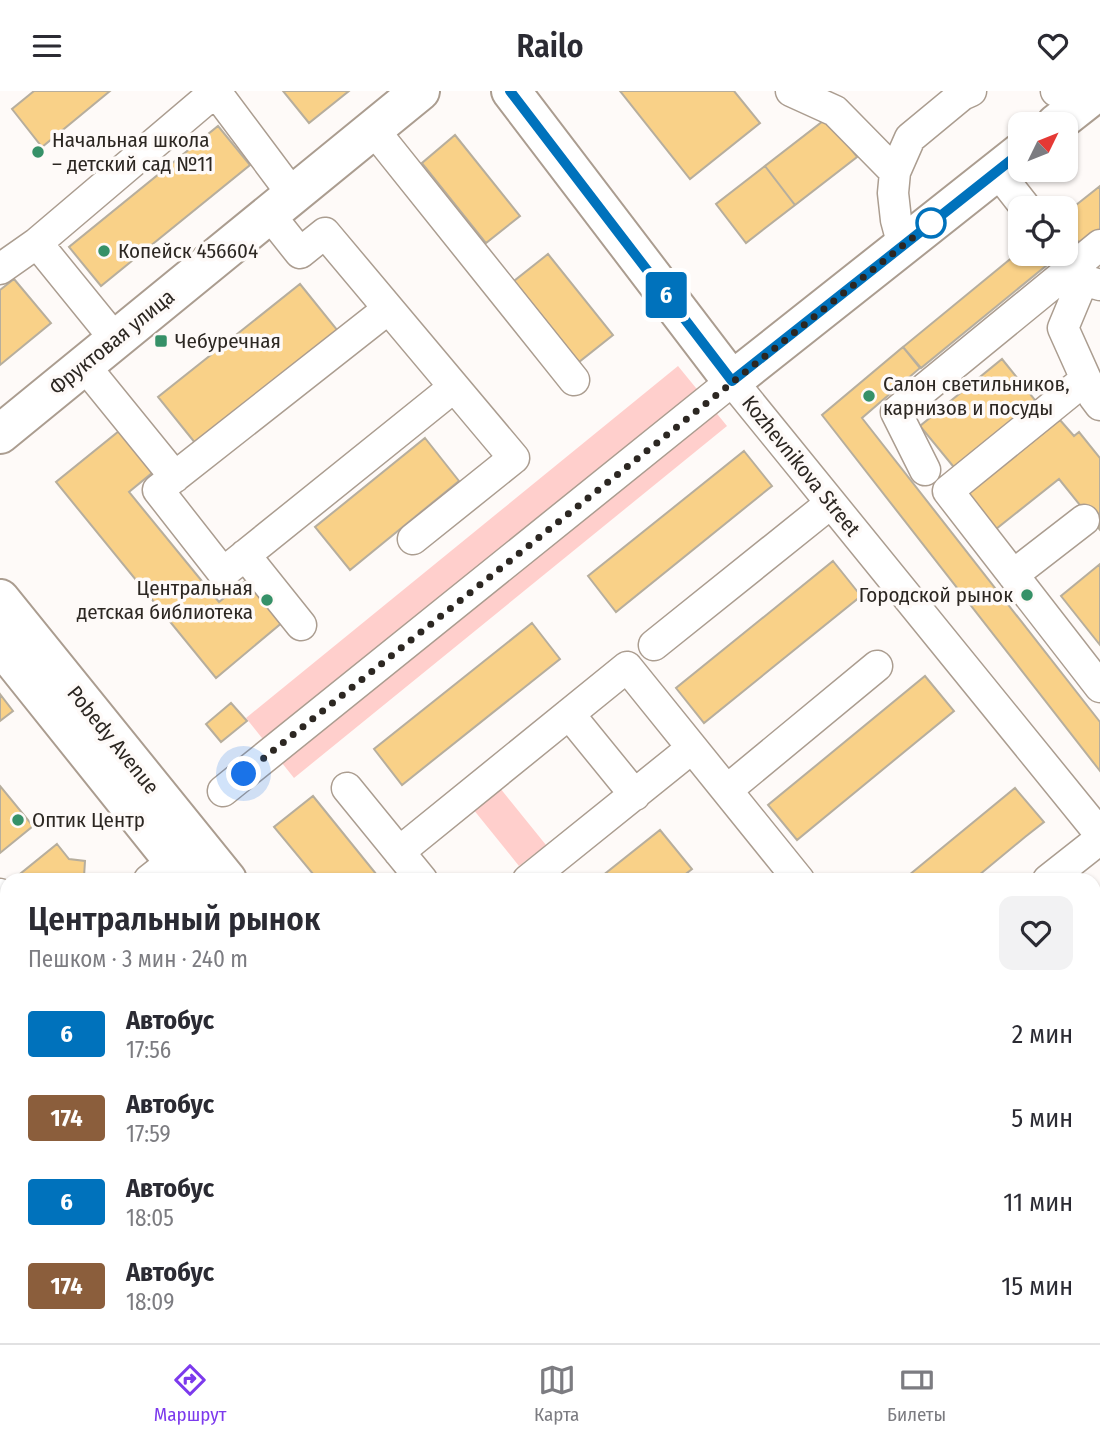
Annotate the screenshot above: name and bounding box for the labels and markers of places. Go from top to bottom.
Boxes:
place label: Начальная школа – детский сад №11 [52,127,213,177]
marker: Начальная школа – детский сад №11 [30,144,46,160]
unlabelled marker [916,208,946,238]
place label: Копейск 456604 [118,238,258,264]
marker: Копейск 456604 [96,243,112,259]
place label: Чебуречная [175,328,281,354]
marker: Чебуречная [153,333,169,349]
place label: Салон светильников, карнизов и посуды [883,371,1070,421]
marker: Салон светильников, карнизов и посуды [861,388,877,404]
place label: Центральная детская библиотека [77,575,253,625]
place label: Городской рынок [859,582,1013,608]
marker: Городской рынок [1019,587,1035,603]
marker: Центральная детская библиотека [259,592,275,608]
place label: Оптик Центр [32,807,145,833]
marker: Оптик Центр [10,812,26,828]

